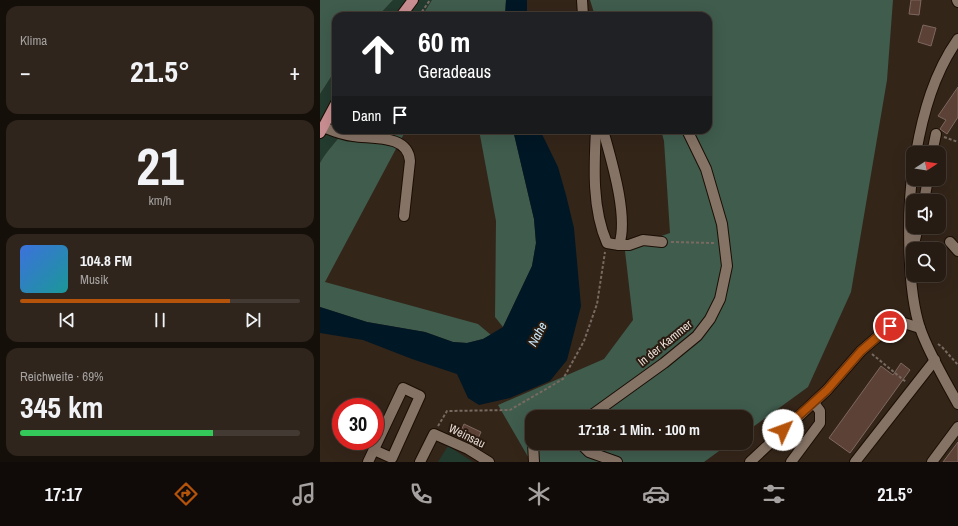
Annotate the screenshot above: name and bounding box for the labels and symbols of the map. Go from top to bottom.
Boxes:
north arrow [906,146,946,186]
pin [873,309,907,343]
street label: In der Kammer [635,316,696,370]
water label: Nahe [524,319,551,349]
speed limit sign: 30 [332,398,384,450]
position arrow [762,409,804,451]
street label: Weinsau [446,420,488,452]

